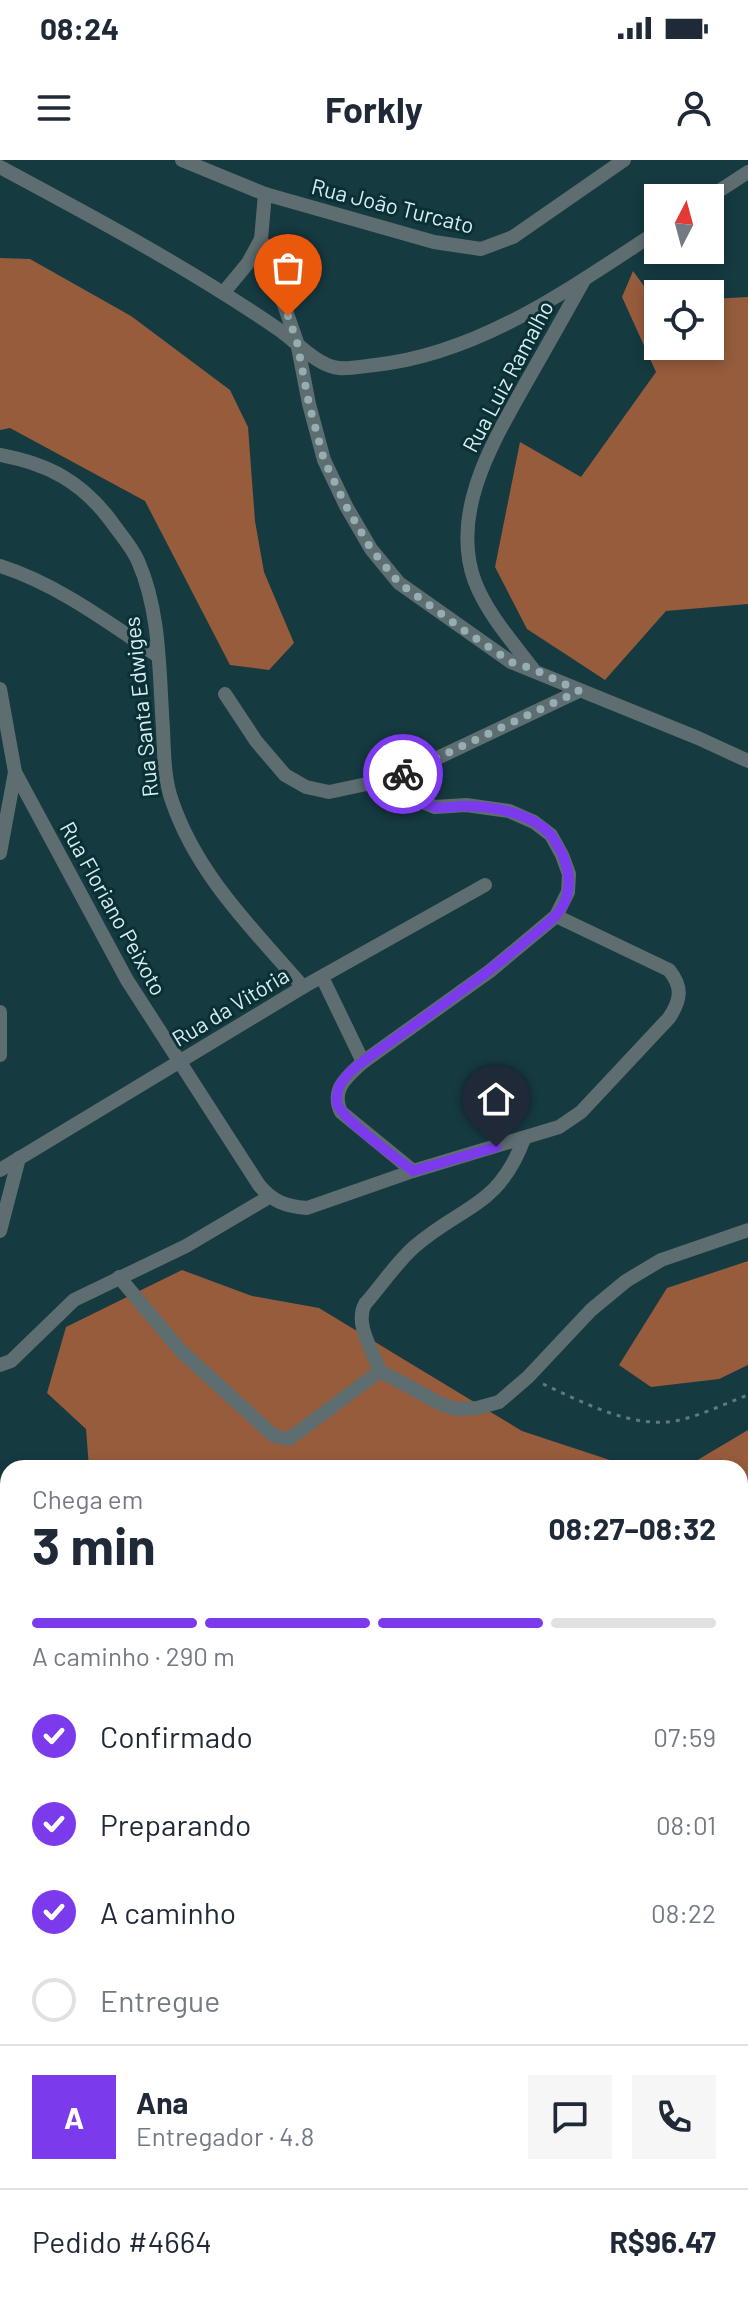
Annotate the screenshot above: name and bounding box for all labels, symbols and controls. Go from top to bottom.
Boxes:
text: 08:24 [40,10,119,46]
icon: menu [32,86,76,130]
icon: person [672,86,716,130]
text: Forkly [325,87,423,130]
street label: Rua João Turcato [309,172,477,238]
north arrow [644,184,724,264]
map controls [644,184,724,360]
pin [254,234,322,316]
icon: bag [266,246,310,290]
button: locate [644,280,724,360]
street label: Rua Luiz Ramalho [456,296,558,456]
street label: Rua Santa Edwiges [118,616,162,798]
courier [363,734,443,814]
icon: bike [381,752,425,796]
street label: Rua Floriano Peixoto [55,816,173,1000]
street label: Rua da Vitória [167,961,293,1051]
pin [462,1065,530,1147]
icon: home [474,1077,518,1121]
text: Chega em [32,1483,143,1514]
text: 08:27–08:32 [549,1510,716,1546]
text: 3 min [32,1513,156,1575]
text: A caminho · 290 m [32,1640,235,1671]
icon: check [32,1714,76,1758]
text: Confirmado [100,1718,253,1754]
text: 07:59 [653,1721,716,1752]
icon: check [32,1802,76,1846]
text: Preparando [100,1806,251,1842]
text: 08:01 [656,1809,716,1840]
icon: check [32,1890,76,1934]
text: A caminho [100,1894,236,1930]
text: 08:22 [651,1897,716,1928]
text: Entregue [100,1982,220,2018]
button: chat [528,2075,612,2159]
button: phone [632,2075,716,2159]
text: Ana [136,2084,188,2120]
text: A [64,2099,84,2135]
text: Entregador · 4.8 [136,2120,314,2151]
text: Pedido #4664 [32,2223,212,2259]
text: R$96.47 [609,2223,716,2259]

